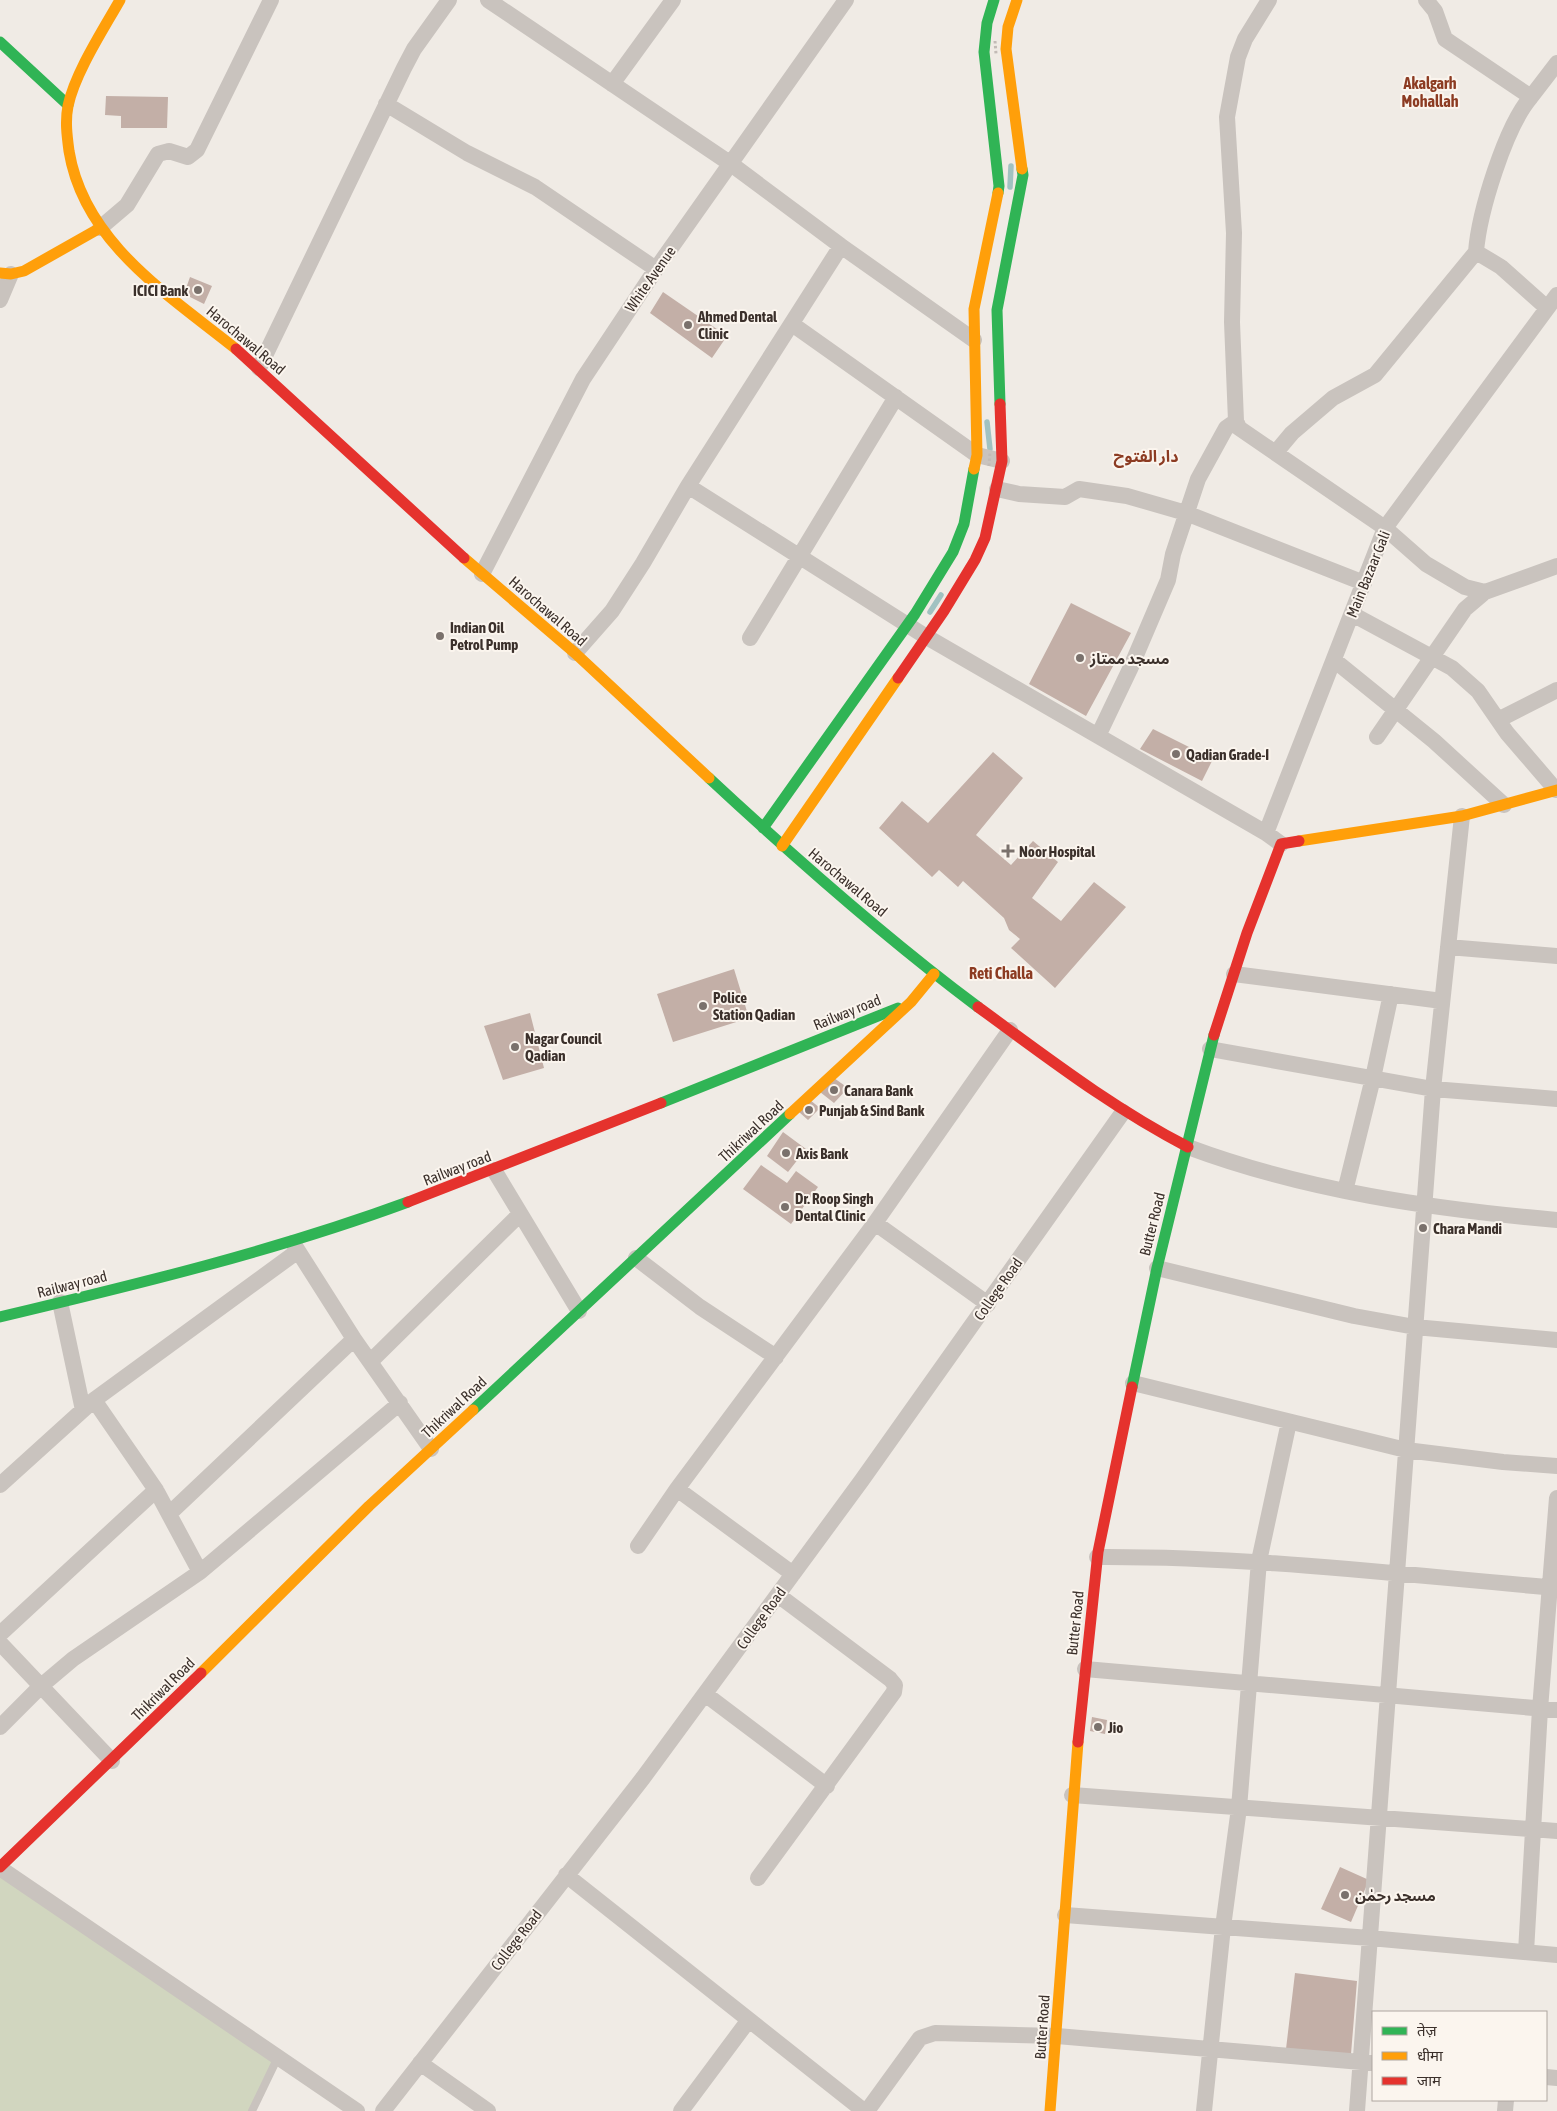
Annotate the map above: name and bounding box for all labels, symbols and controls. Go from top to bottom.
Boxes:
district label: Akalgarh Mohallah [1401,74,1459,110]
street label: White Avenue [621,243,679,315]
place label: ICICI Bank [133,282,188,299]
marker: ICICI Bank [192,284,204,296]
street label: Harochawal Road [203,302,289,378]
place label: Ahmed Dental Clinic [697,308,778,342]
marker: Ahmed Dental Clinic [682,319,694,331]
district label: دار الفتوح [1114,447,1178,468]
street label: Main Bazaar Gali [1343,528,1393,620]
street label: Harochawal Road [506,573,590,649]
place label: Indian Oil Petrol Pump [450,619,518,653]
marker: Indian Oil Petrol Pump [434,630,446,642]
place label: مسجد ممتاز [1089,650,1170,668]
marker: مسجد ممتاز [1074,652,1086,664]
place label: Qadian Grade-I [1186,746,1269,763]
marker: Qadian Grade-I [1170,748,1182,760]
place label: Noor Hospital [1019,843,1096,860]
street label: Harochawal Road [805,844,891,920]
marker: Noor Hospital [1001,844,1015,858]
district label: Reti Challa [969,964,1033,982]
place label: Police Station Qadian [713,989,795,1023]
street label: Railway road [811,991,883,1033]
marker: Police Station Qadian [697,1000,709,1012]
place label: Nagar Council Qadian [525,1030,603,1064]
marker: Nagar Council Qadian [509,1041,521,1053]
place label: Canara Bank [844,1082,913,1099]
marker: Canara Bank [828,1084,840,1096]
street label: Thikriwal Road [715,1097,787,1165]
place label: Punjab & Sind Bank [819,1102,925,1119]
marker: Punjab & Sind Bank [803,1104,815,1116]
place label: Axis Bank [795,1145,849,1162]
street label: Railway road [421,1147,493,1189]
marker: Axis Bank [780,1147,792,1159]
place label: Dr. Roop Singh Dental Clinic [795,1190,873,1224]
street label: Butter Road [1136,1191,1168,1257]
marker: Dr. Roop Singh Dental Clinic [779,1201,791,1213]
place label: Chara Mandi [1433,1220,1502,1237]
marker: Chara Mandi [1417,1222,1429,1234]
street label: College Road [970,1255,1026,1323]
street label: Railway road [35,1267,109,1301]
street label: Thikriwal Road [418,1373,490,1441]
street label: College Road [733,1584,789,1652]
street label: Butter Road [1063,1590,1087,1656]
street label: Thikriwal Road [128,1654,198,1724]
place label: Jio [1107,1719,1123,1736]
marker: Jio [1092,1721,1104,1733]
place label: مسجد رحمٰن [1355,1887,1436,1905]
marker: مسجد رحمٰن [1339,1889,1351,1901]
street label: College Road [487,1906,545,1974]
street label: Butter Road [1031,1994,1053,2060]
legend [1372,2011,1547,2101]
text: तेज़ [1417,2022,1438,2039]
text: धीमा [1417,2047,1444,2064]
text: जाम [1417,2072,1442,2089]

